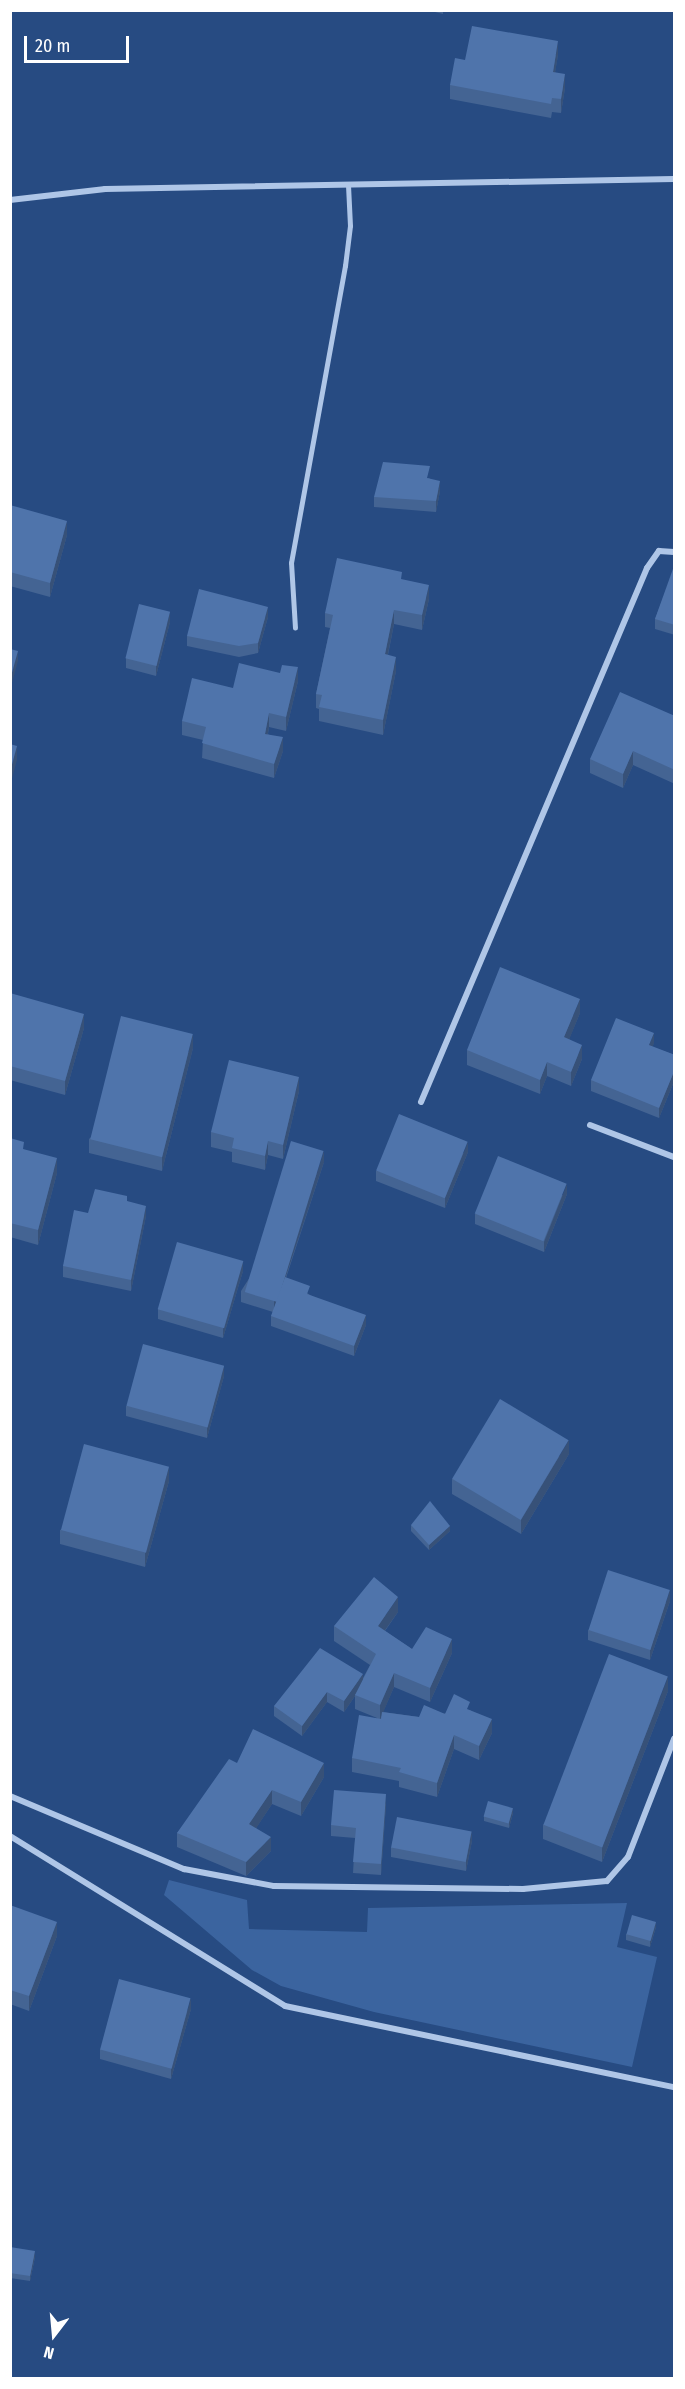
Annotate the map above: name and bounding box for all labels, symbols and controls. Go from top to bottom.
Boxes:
scale bar [27,24,132,62]
text: 20 m [35,35,70,57]
north arrow [24,2305,84,2365]
text: N [42,2342,56,2363]

